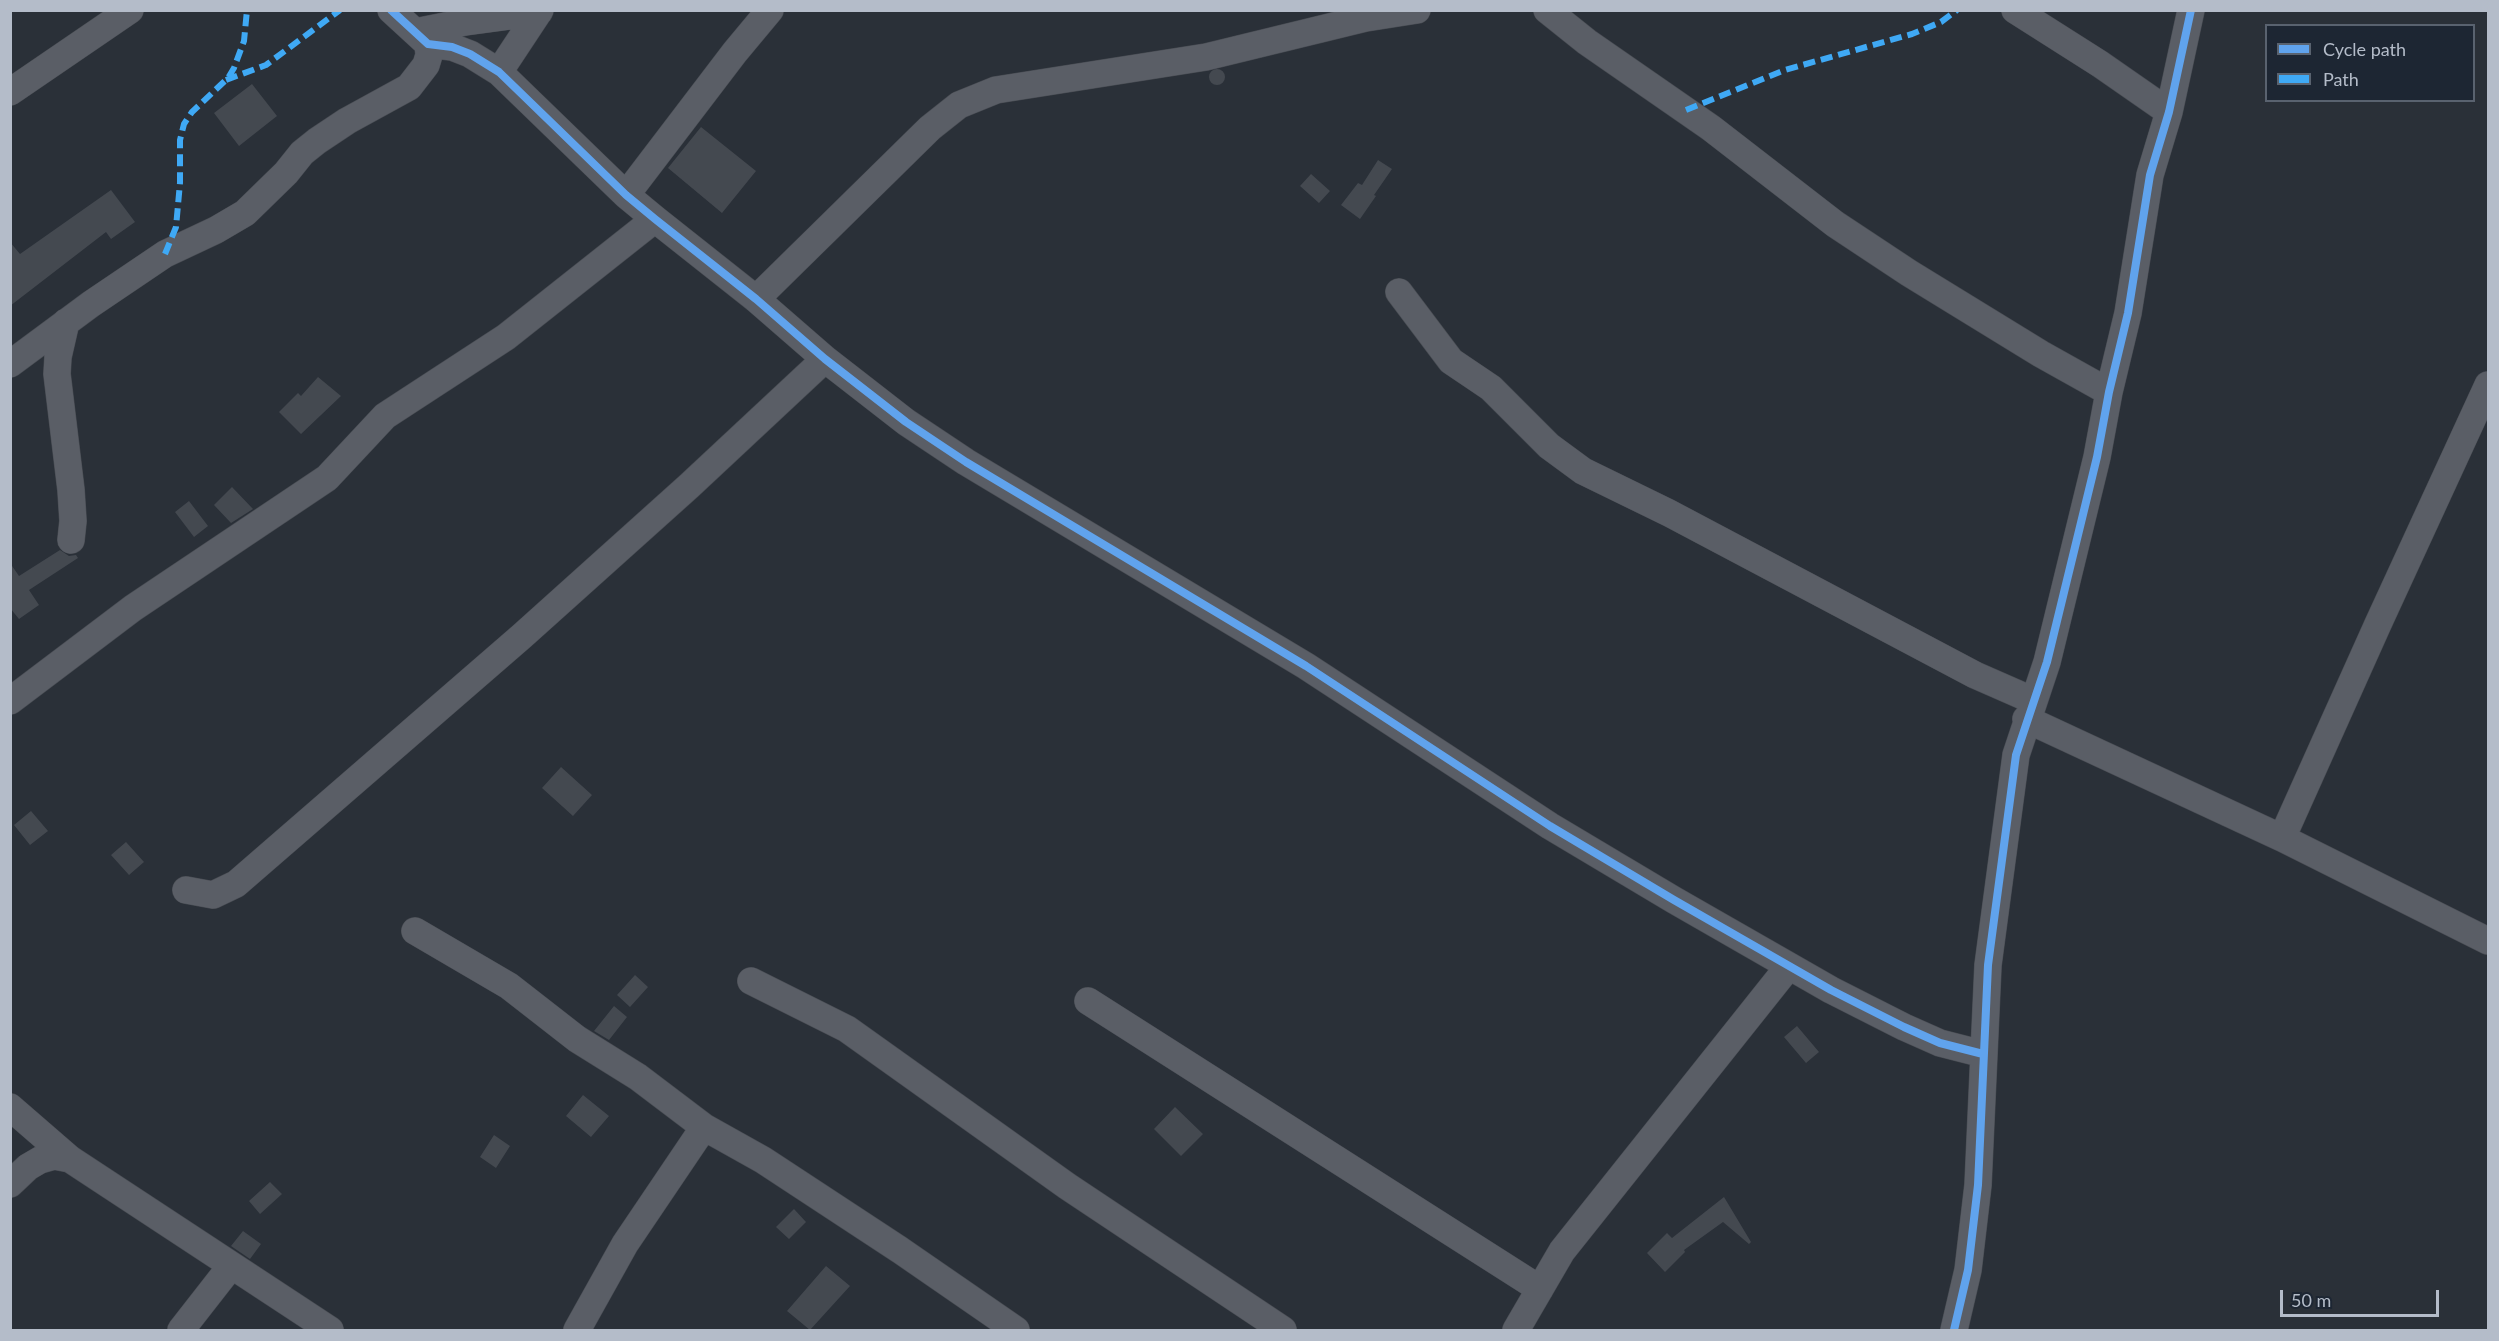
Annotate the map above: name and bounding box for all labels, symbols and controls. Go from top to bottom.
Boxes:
legend [2265,24,2475,102]
text: Cycle path [2323,38,2406,60]
text: Path [2323,68,2359,90]
scale bar [2283,1278,2442,1316]
text: 50 m [2291,1289,2331,1311]

